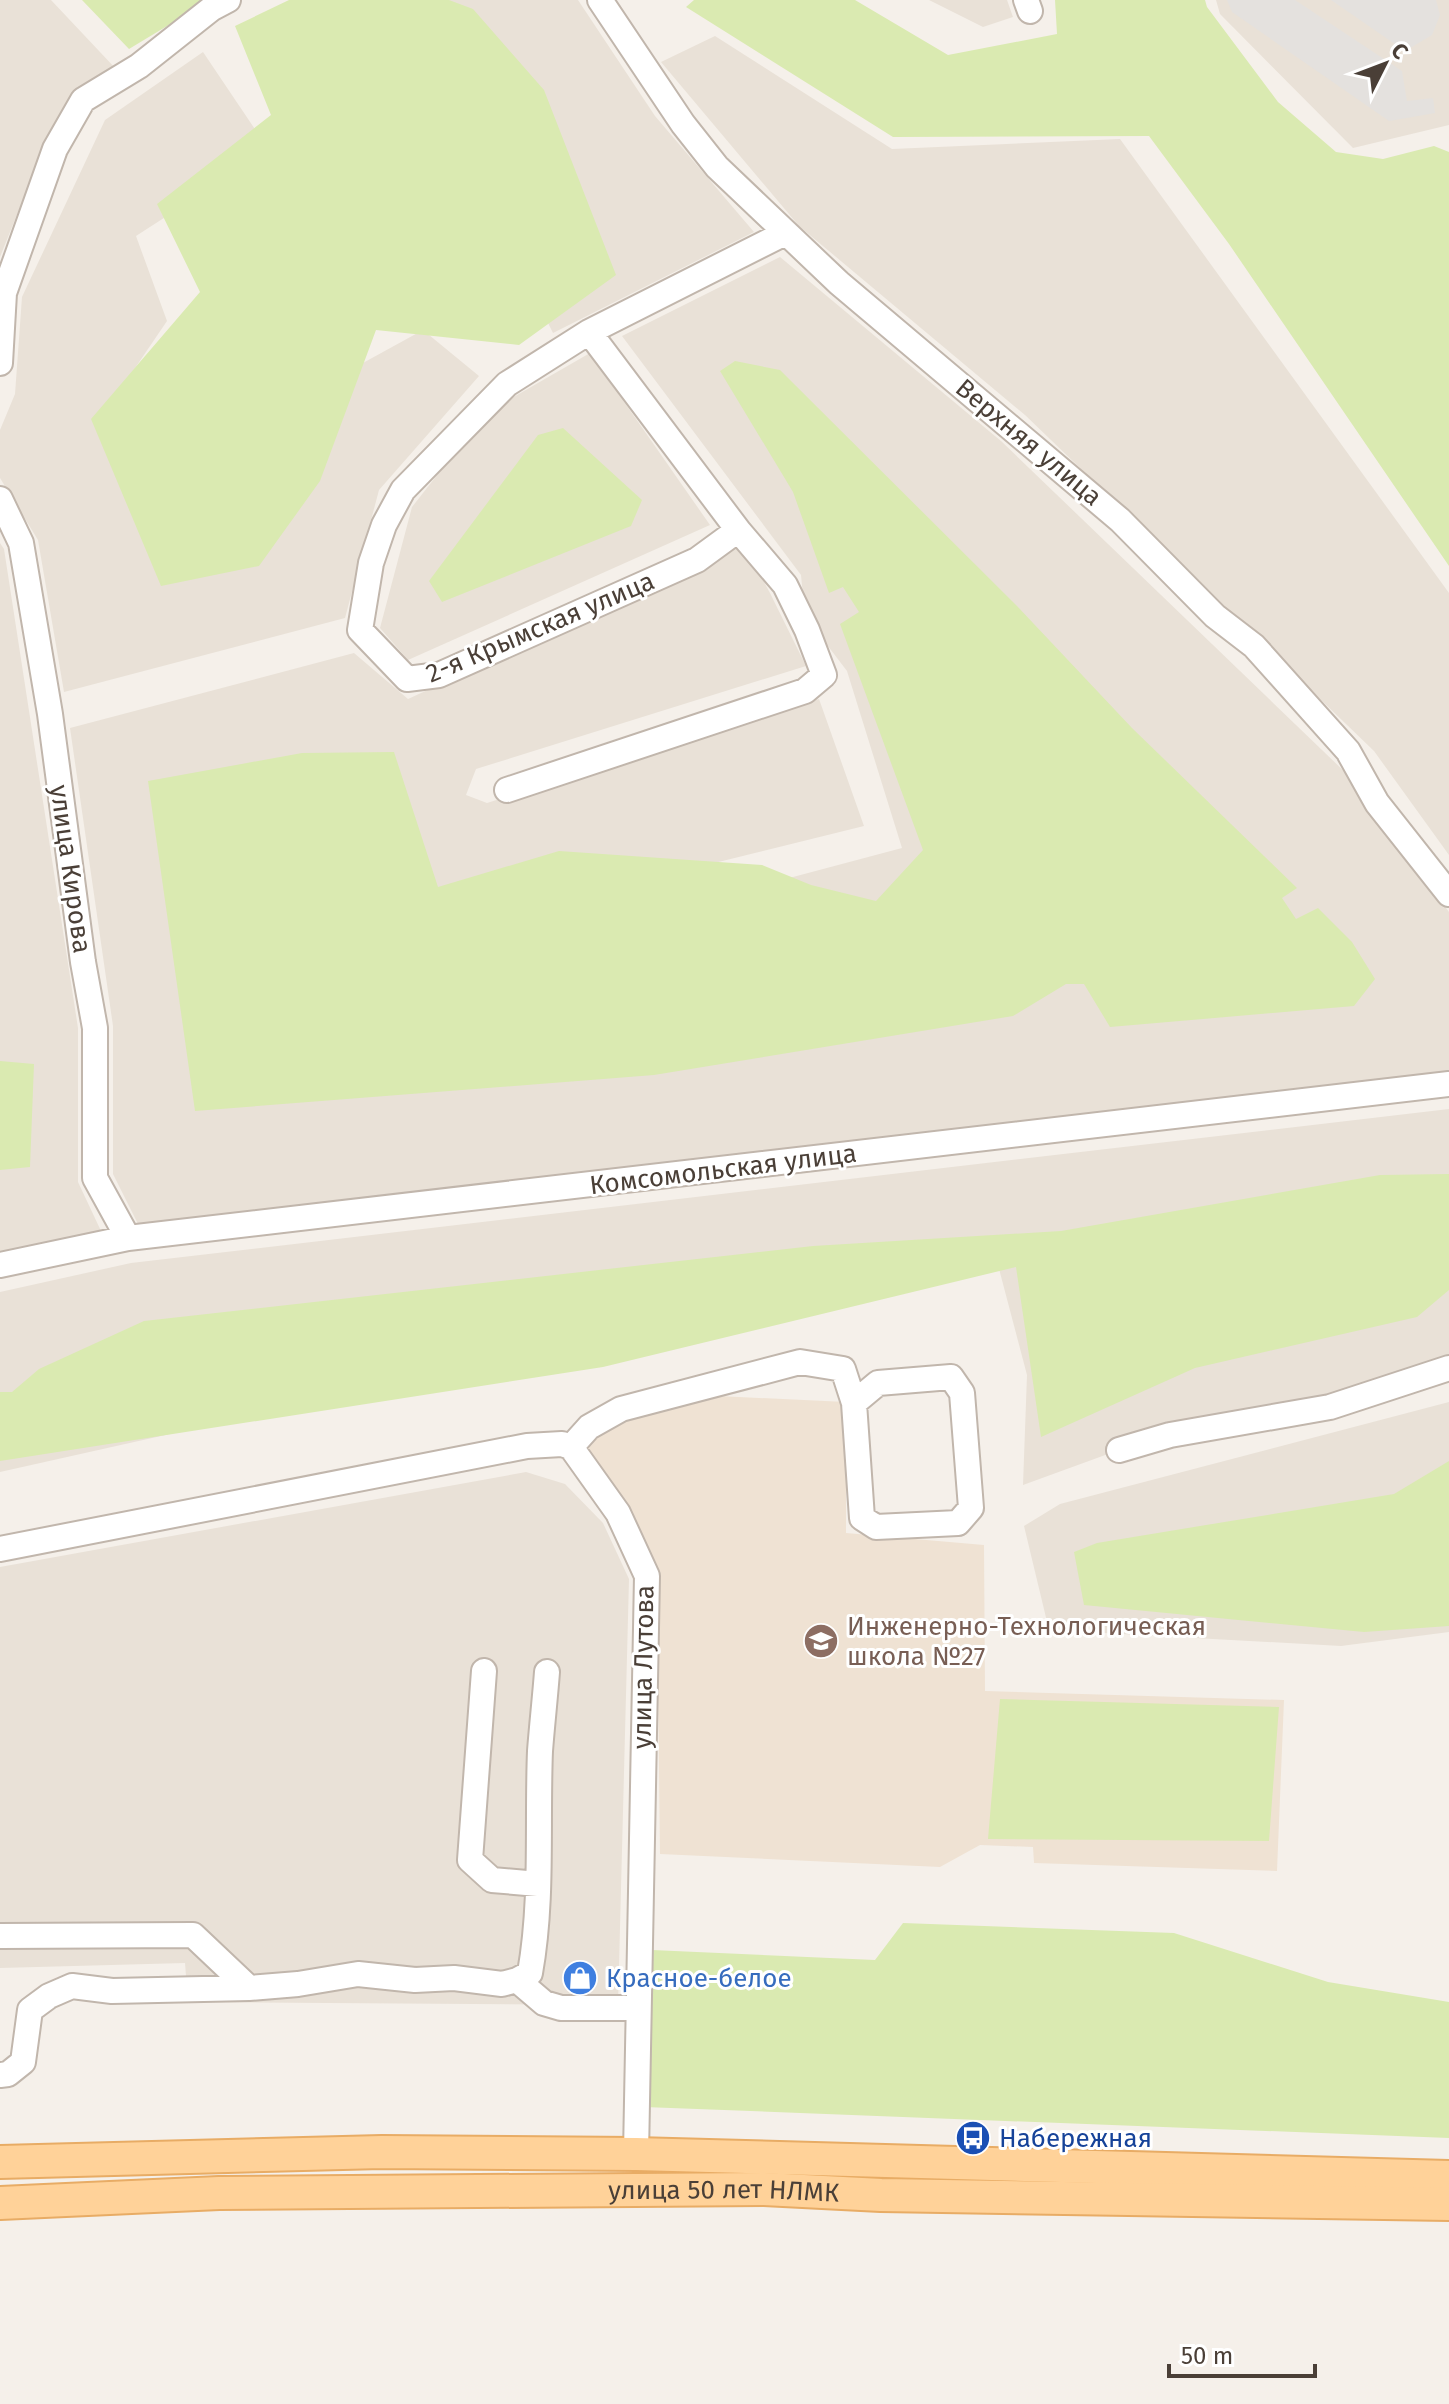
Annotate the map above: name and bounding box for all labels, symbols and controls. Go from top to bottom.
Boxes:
north arrow [1345,24,1425,104]
text: С [1385,37,1414,65]
street label: Верхняя улица [949,372,1108,512]
street label: 2-я Крымская улица [421,565,659,690]
street label: улица Кирова [43,783,98,955]
street label: Комсомольская улица [588,1138,858,1201]
street label: улица Лутова [627,1585,660,1749]
place label: Инженерно-Технологическая школа №27 [847,1611,1206,1672]
school or university icon: Инженерно-Технологическая школа №27 [802,1622,840,1660]
shop icon: Красное-белое [561,1959,599,1997]
place label: Красное-белое [606,1963,792,1994]
bus stop icon: Набережная [954,2119,992,2157]
place label: Набережная [999,2123,1152,2154]
street label: улица 50 лет НЛМК [608,2174,841,2209]
scale bar [1169,2328,1315,2378]
text: 50 m [1181,2342,1233,2370]

